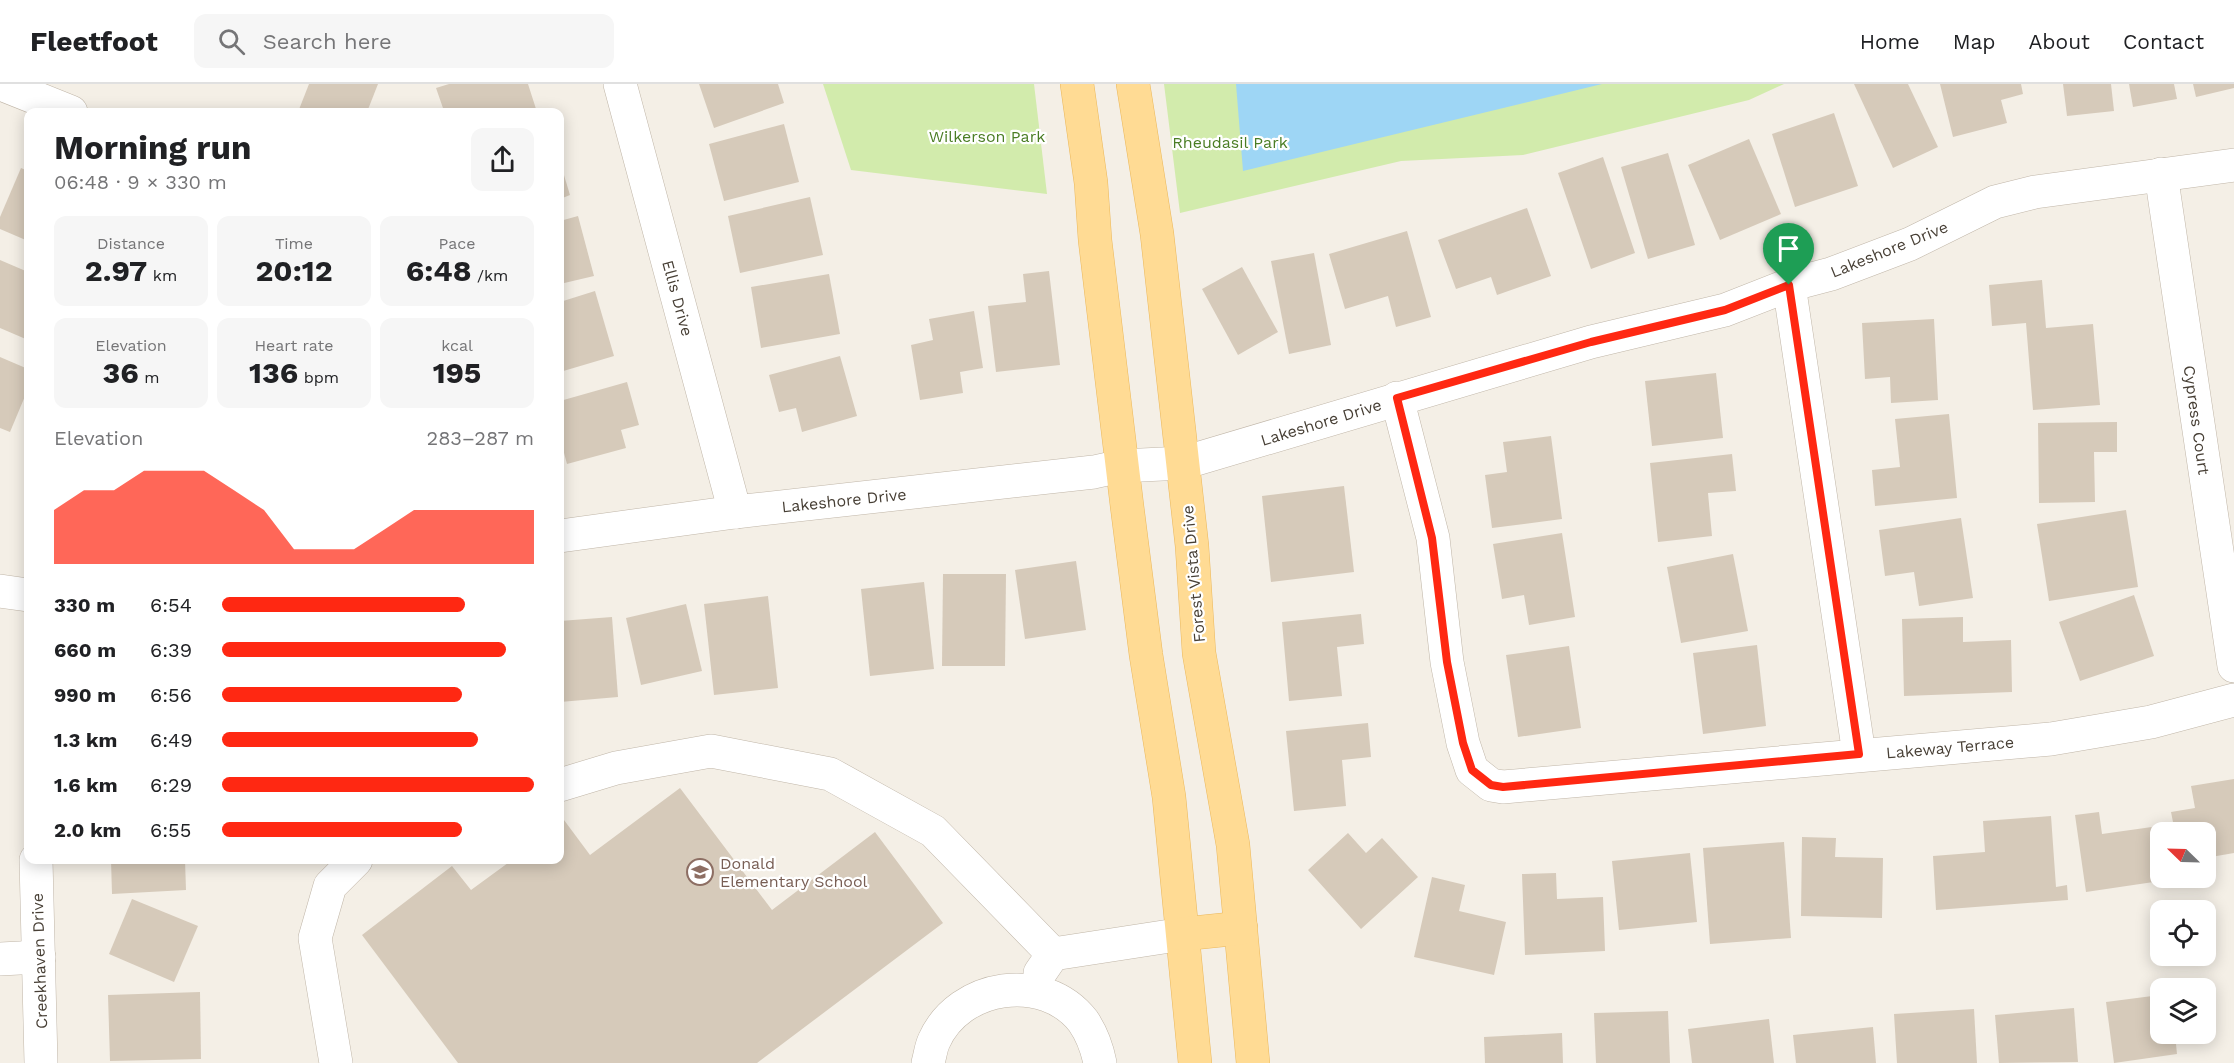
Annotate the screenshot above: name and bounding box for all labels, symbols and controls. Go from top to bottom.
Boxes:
search box [194,14,614,68]
text: Fleetfoot [30,25,158,58]
icon: search [215,25,248,58]
text: Search here [263,29,392,54]
text: Home [1860,29,1920,54]
text: Map [1953,29,1996,54]
text: About [2029,29,2090,54]
text: Contact [2123,29,2204,54]
park label: Wilkerson Park [929,127,1045,146]
text: Morning run [54,128,251,167]
button: share [471,128,534,191]
park label: Rheudasil Park [1172,133,1288,152]
text: 06:48 · 9 × 330 m [54,170,227,194]
street label: Lakeshore Drive [1828,217,1951,282]
pin [1763,223,1814,285]
icon: arrive [1772,232,1805,265]
text: Distance [97,234,165,253]
text: Time [275,234,313,253]
text: Pace [438,234,476,253]
text: 2.97 [85,253,147,288]
text: 20:12 [255,253,333,288]
text: 6:48 [406,253,471,288]
street label: Ellis Drive [658,258,697,338]
text: km [147,266,177,285]
text: /km [471,266,508,285]
text: Elevation [95,336,167,355]
text: Heart rate [254,336,334,355]
text: kcal [441,336,473,355]
text: 36 [103,355,139,390]
text: 136 [249,355,298,390]
text: 195 [433,355,481,390]
street label: Cypress Court [2179,364,2214,476]
text: m [139,368,160,387]
text: bpm [298,368,339,387]
street label: Lakeshore Drive [1258,395,1384,450]
text: Elevation [54,426,143,450]
text: 283–287 m [427,426,534,450]
street label: Lakeshore Drive [781,484,907,516]
street label: Forest Vista Drive [1178,505,1209,643]
text: 330 m [54,593,115,617]
text: 6:54 [150,593,192,617]
text: 660 m [54,638,116,662]
text: 6:39 [150,638,192,662]
text: 990 m [54,683,116,707]
text: 6:56 [150,683,192,707]
text: 1.3 km [54,728,117,752]
text: 6:49 [150,728,193,752]
street label: Lakeway Terrace [1885,732,2015,763]
text: 1.6 km [54,773,118,797]
text: 6:29 [150,773,192,797]
text: 2.0 km [54,818,121,842]
text: 6:55 [150,818,191,842]
north arrow [2150,822,2216,888]
map controls [2150,822,2216,1044]
place label: Donald Elementary School [720,854,868,891]
school or university icon: Donald Elementary School [685,857,715,887]
street label: Creekhaven Drive [28,893,51,1029]
button: locate [2150,900,2216,966]
button: layers [2150,978,2216,1044]

